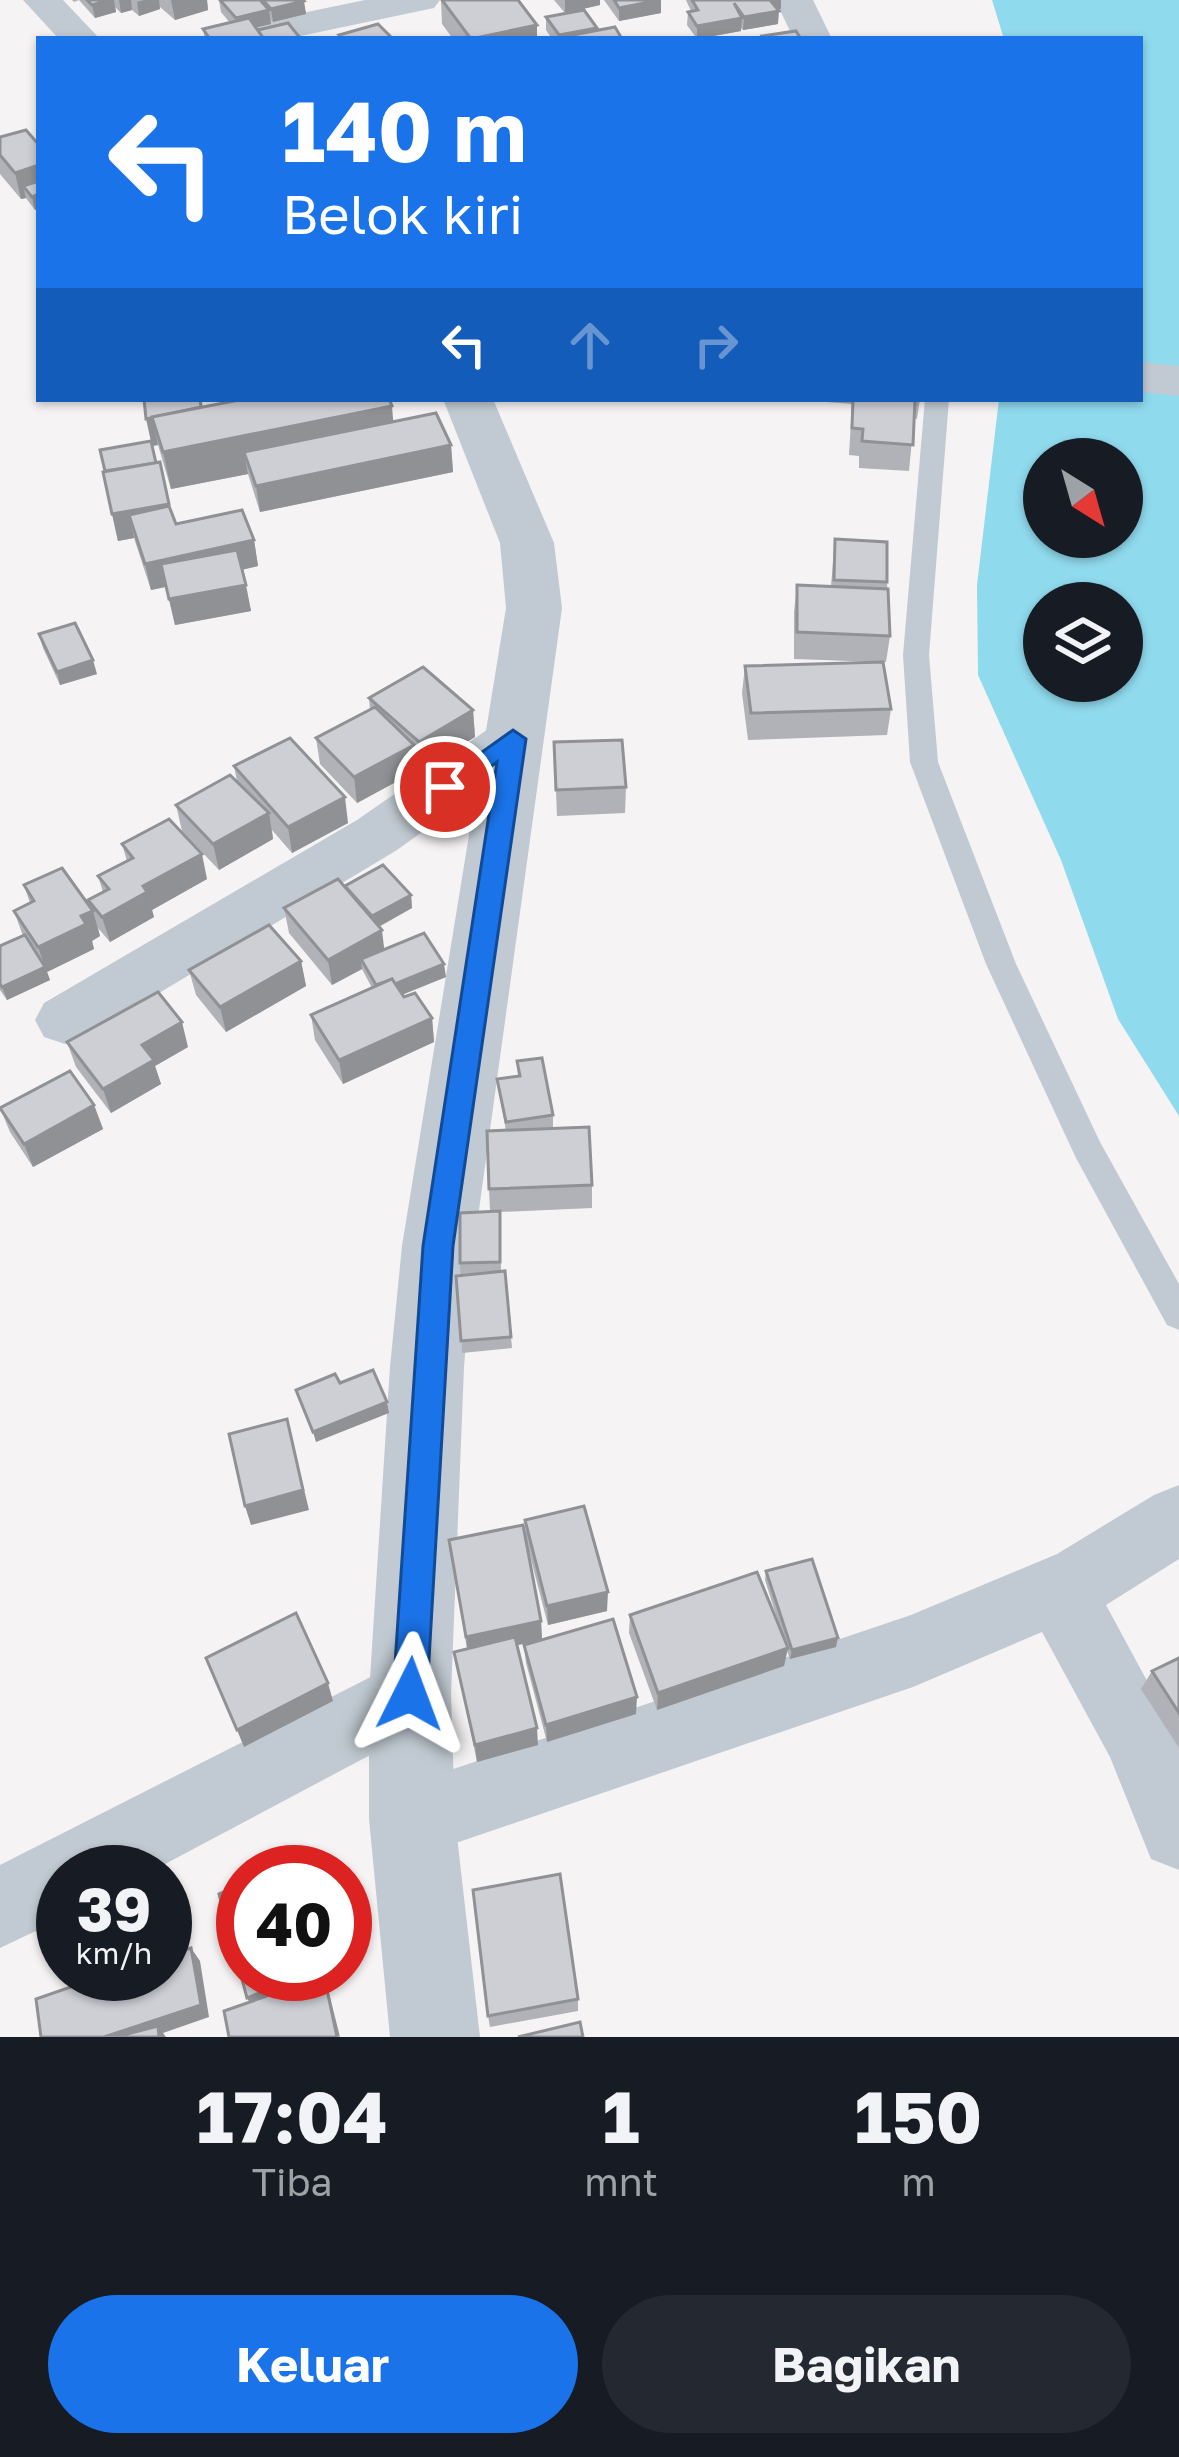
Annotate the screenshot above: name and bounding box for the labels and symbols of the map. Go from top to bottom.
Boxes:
north arrow [1023,438,1143,558]
pin [394,736,496,838]
position arrow [347,1631,473,1757]
speed limit sign: 40 [216,1845,372,2001]

